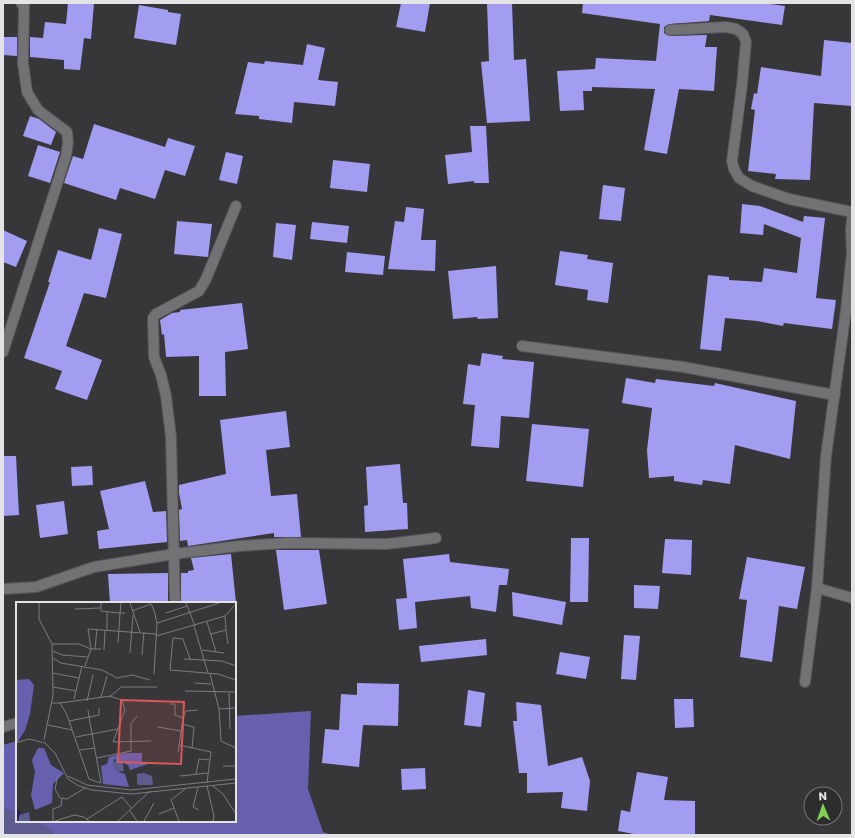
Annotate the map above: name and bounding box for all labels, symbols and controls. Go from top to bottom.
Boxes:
inset map [16,602,236,822]
north arrow [803,786,843,826]
text: N [818,788,827,804]

